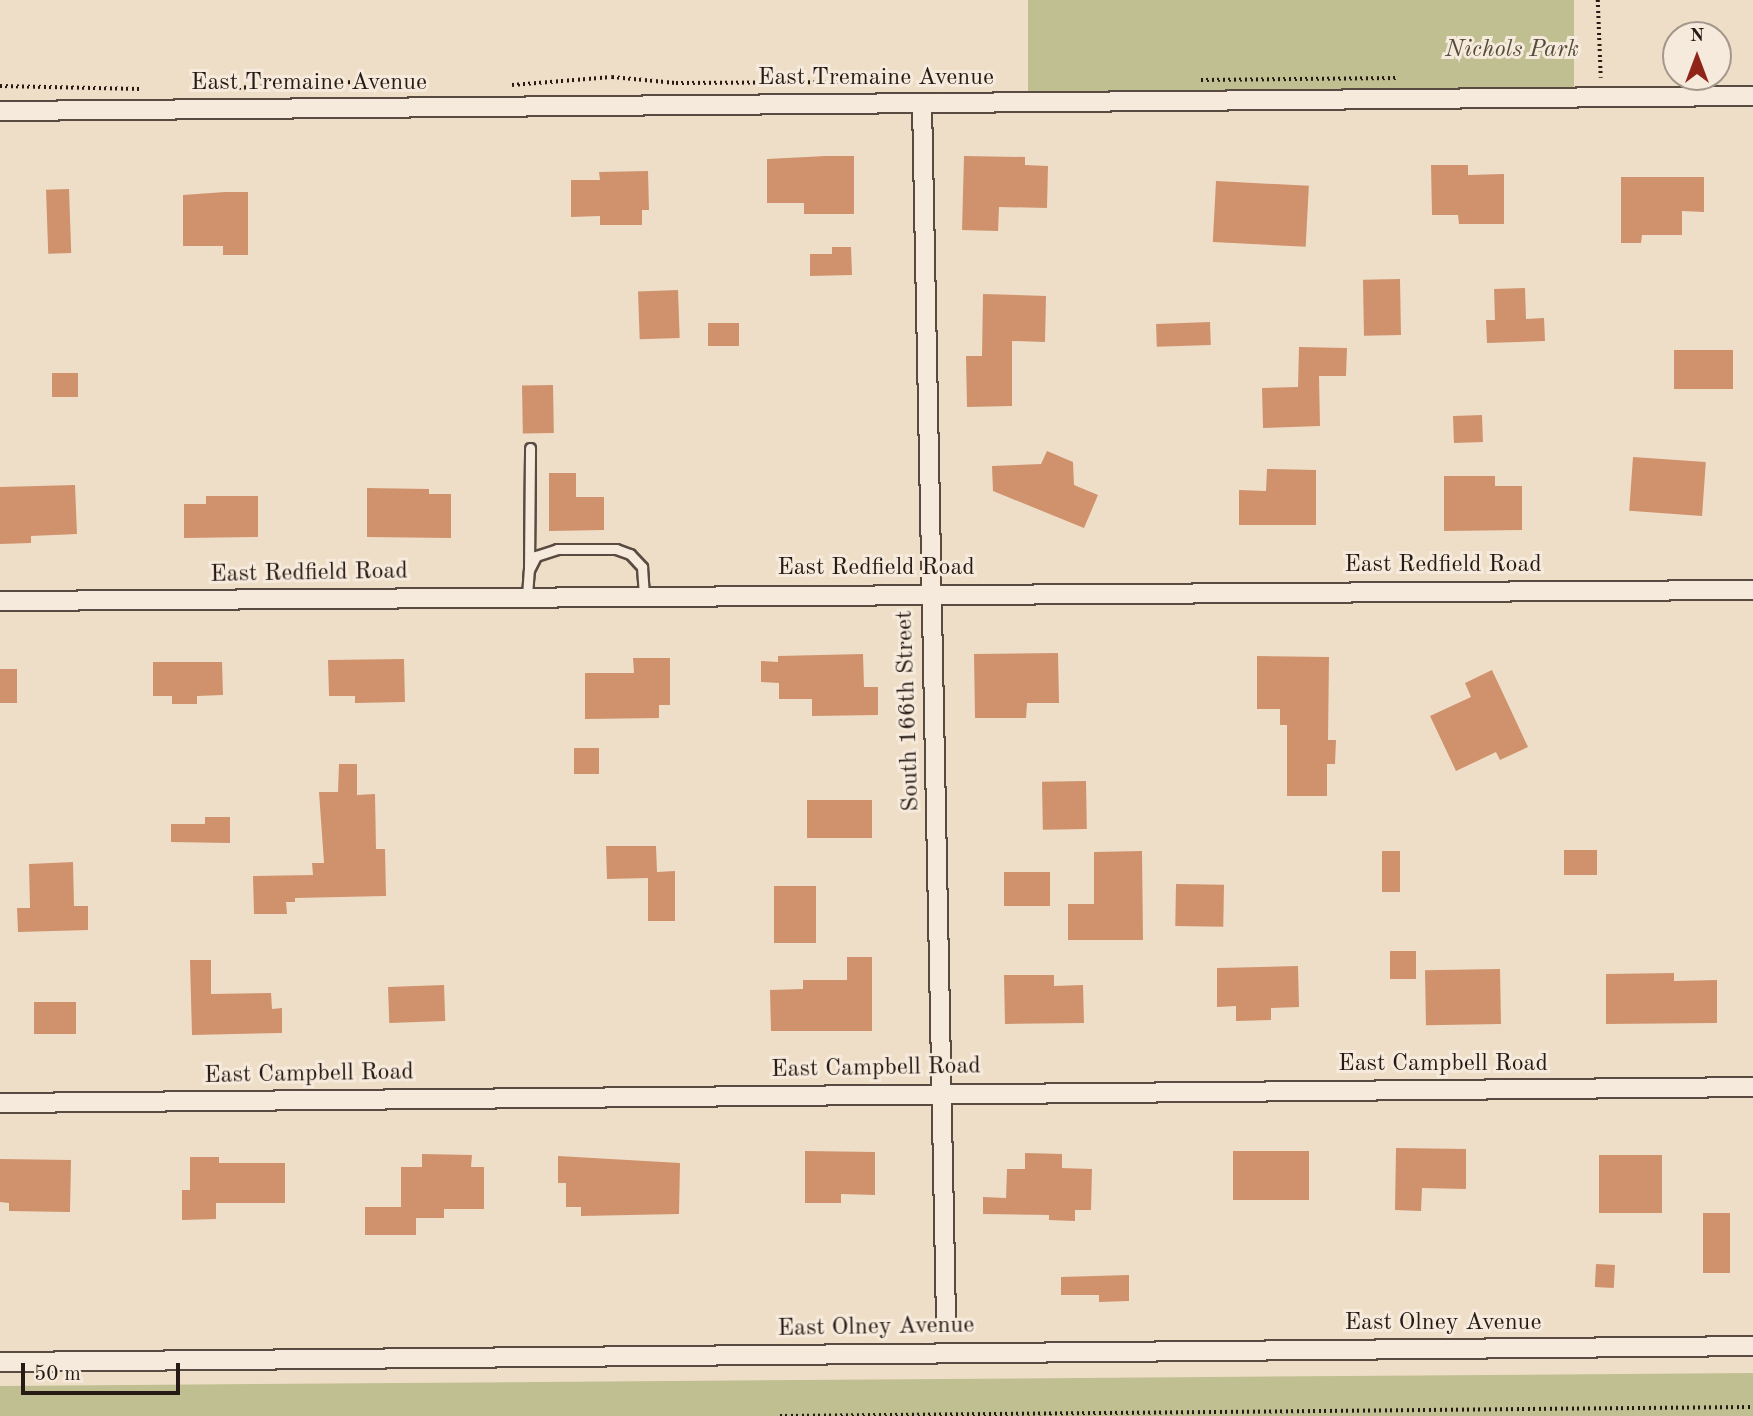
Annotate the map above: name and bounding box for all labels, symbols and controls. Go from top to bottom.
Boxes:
north arrow [1662,21,1732,91]
text: N [1690,27,1704,46]
park label: Nichols Park [1445,37,1579,65]
street label: East Tremaine Avenue [758,65,994,93]
street label: East Tremaine Avenue [191,70,427,98]
street label: East Redfield Road [1344,552,1542,580]
street label: East Redfield Road [777,555,975,583]
street label: East Redfield Road [210,558,408,590]
street label: South 166th Street [891,610,927,812]
street label: East Campbell Road [1338,1051,1548,1079]
street label: East Campbell Road [771,1053,981,1085]
street label: East Campbell Road [204,1059,414,1091]
street label: East Olney Avenue [1345,1310,1541,1338]
street label: East Olney Avenue [777,1312,975,1344]
scale bar [24,1350,184,1394]
text: 50 m [34,1364,81,1385]

